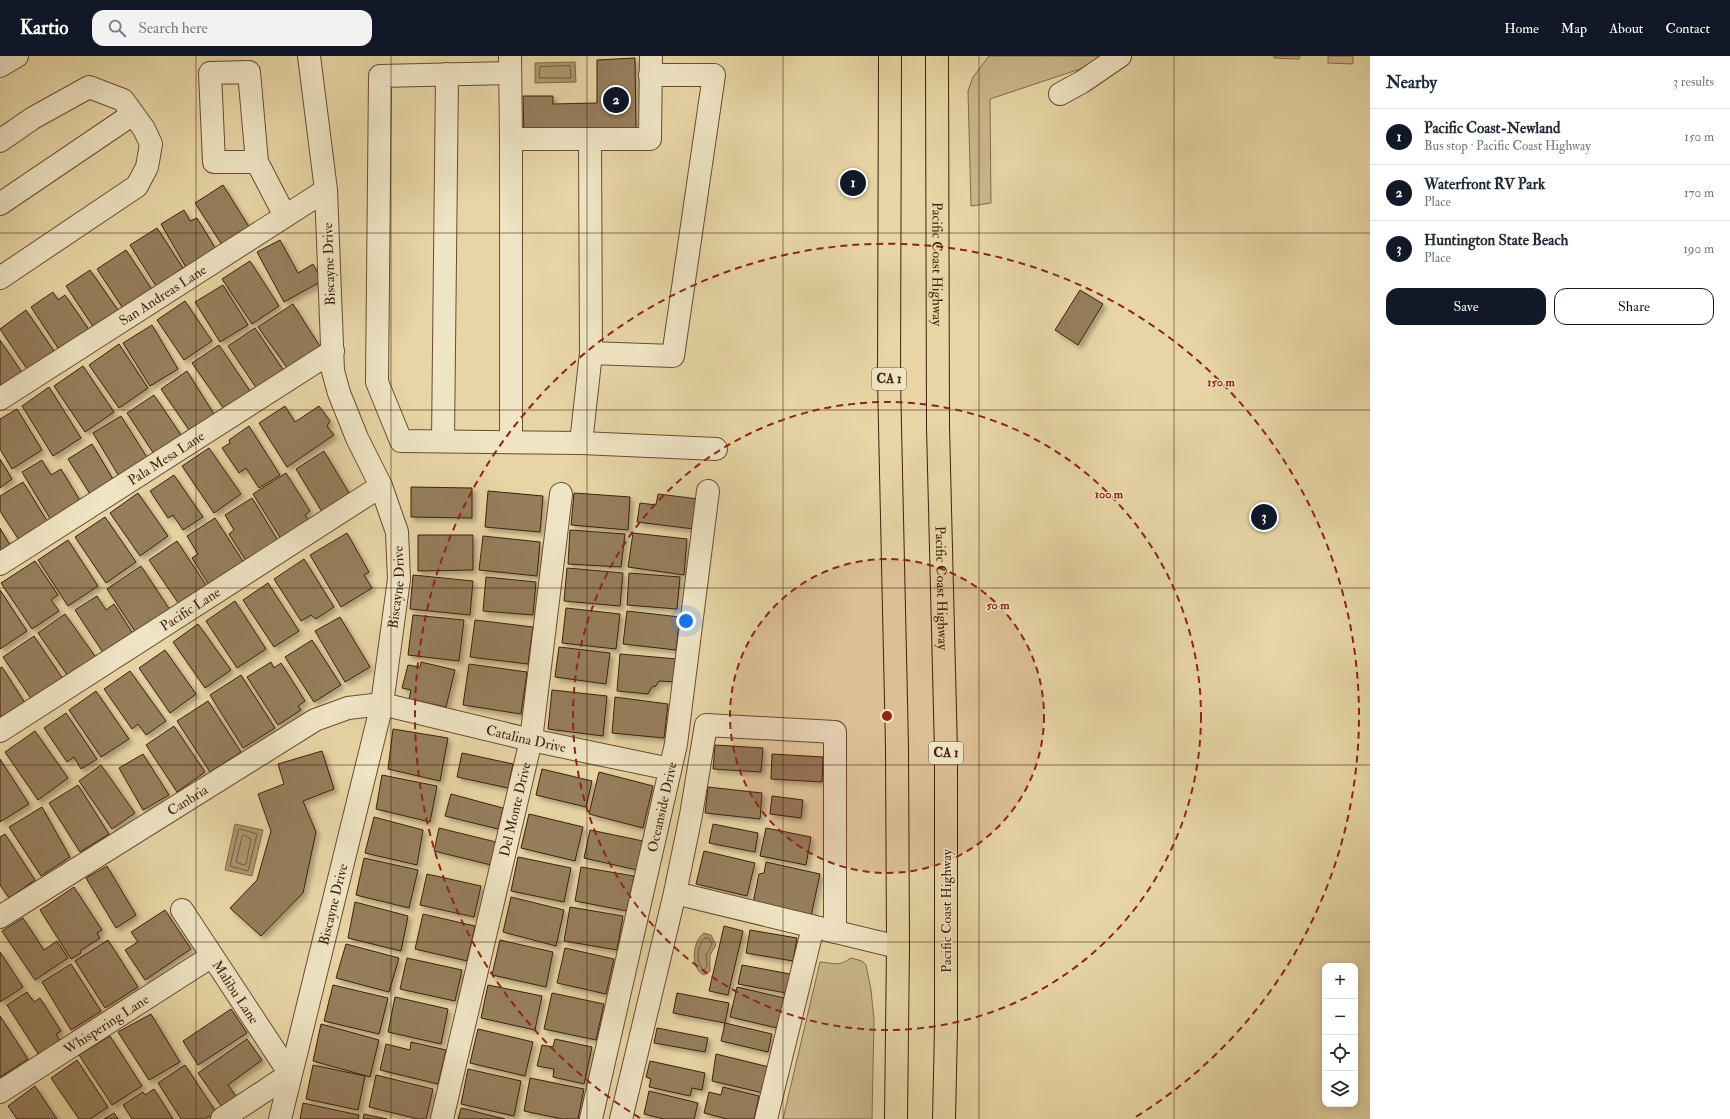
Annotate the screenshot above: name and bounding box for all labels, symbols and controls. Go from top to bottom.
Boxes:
search box [92,10,372,46]
text: Kartio [20,16,68,40]
icon: search [106,17,128,39]
text: Search here [138,19,208,38]
text: Home [1504,20,1539,37]
text: Map [1561,20,1587,37]
text: About [1609,20,1643,37]
text: Contact [1665,20,1710,37]
text: Nearby [1386,72,1437,93]
text: 3 results [1673,74,1714,90]
pin: 2 [603,85,629,115]
text: Pacific Coast-Newland [1424,119,1560,138]
text: 1 [1397,129,1401,145]
text: 150 m [1684,129,1714,145]
text: Bus stop · Pacific Coast Highway [1424,138,1591,154]
pin: 1 [840,168,866,198]
text: Waterfront RV Park [1424,175,1545,194]
text: 2 [1396,185,1402,201]
text: 170 m [1684,185,1714,201]
text: Place [1424,194,1451,210]
street label: Pacific Coast Highway [928,202,946,327]
street label: Biscayne Drive [319,222,340,306]
text: Huntington State Beach [1424,231,1568,250]
text: 3 [1397,241,1402,257]
text: 190 m [1683,241,1714,257]
text: Place [1424,250,1451,266]
street label: San Andreas Lane [116,261,209,329]
button: Save [1386,288,1546,325]
button: Share [1554,288,1714,325]
road number: CA 1 [872,368,906,390]
text: 150 m [1207,375,1235,390]
street label: Pala Mesa Lane [124,427,208,489]
text: 100 m [1095,487,1124,502]
pin: 3 [1251,502,1277,532]
street label: Pacific Coast Highway [932,526,952,651]
street label: Biscayne Drive [384,545,408,630]
street label: Pacific Lane [157,583,224,634]
text: 50 m [986,598,1010,613]
your location [676,611,696,631]
centre of rings [880,709,894,723]
street label: Catalina Drive [484,721,568,756]
road number: CA 1 [929,742,963,764]
street label: Del Monte Drive [495,760,534,858]
street label: Oceanside Drive [643,760,680,854]
street label: Canbria [164,781,211,819]
street label: Pacific Coast Highway [938,848,956,973]
street label: Biscayne Drive [315,862,351,947]
street label: Malibu Lane [209,957,263,1027]
map controls [1322,963,1358,1107]
button: + [1322,963,1358,999]
street label: Whispering Lane [59,990,152,1058]
button: − [1322,999,1358,1035]
button: locate [1322,1035,1358,1071]
button: layers [1322,1071,1358,1107]

